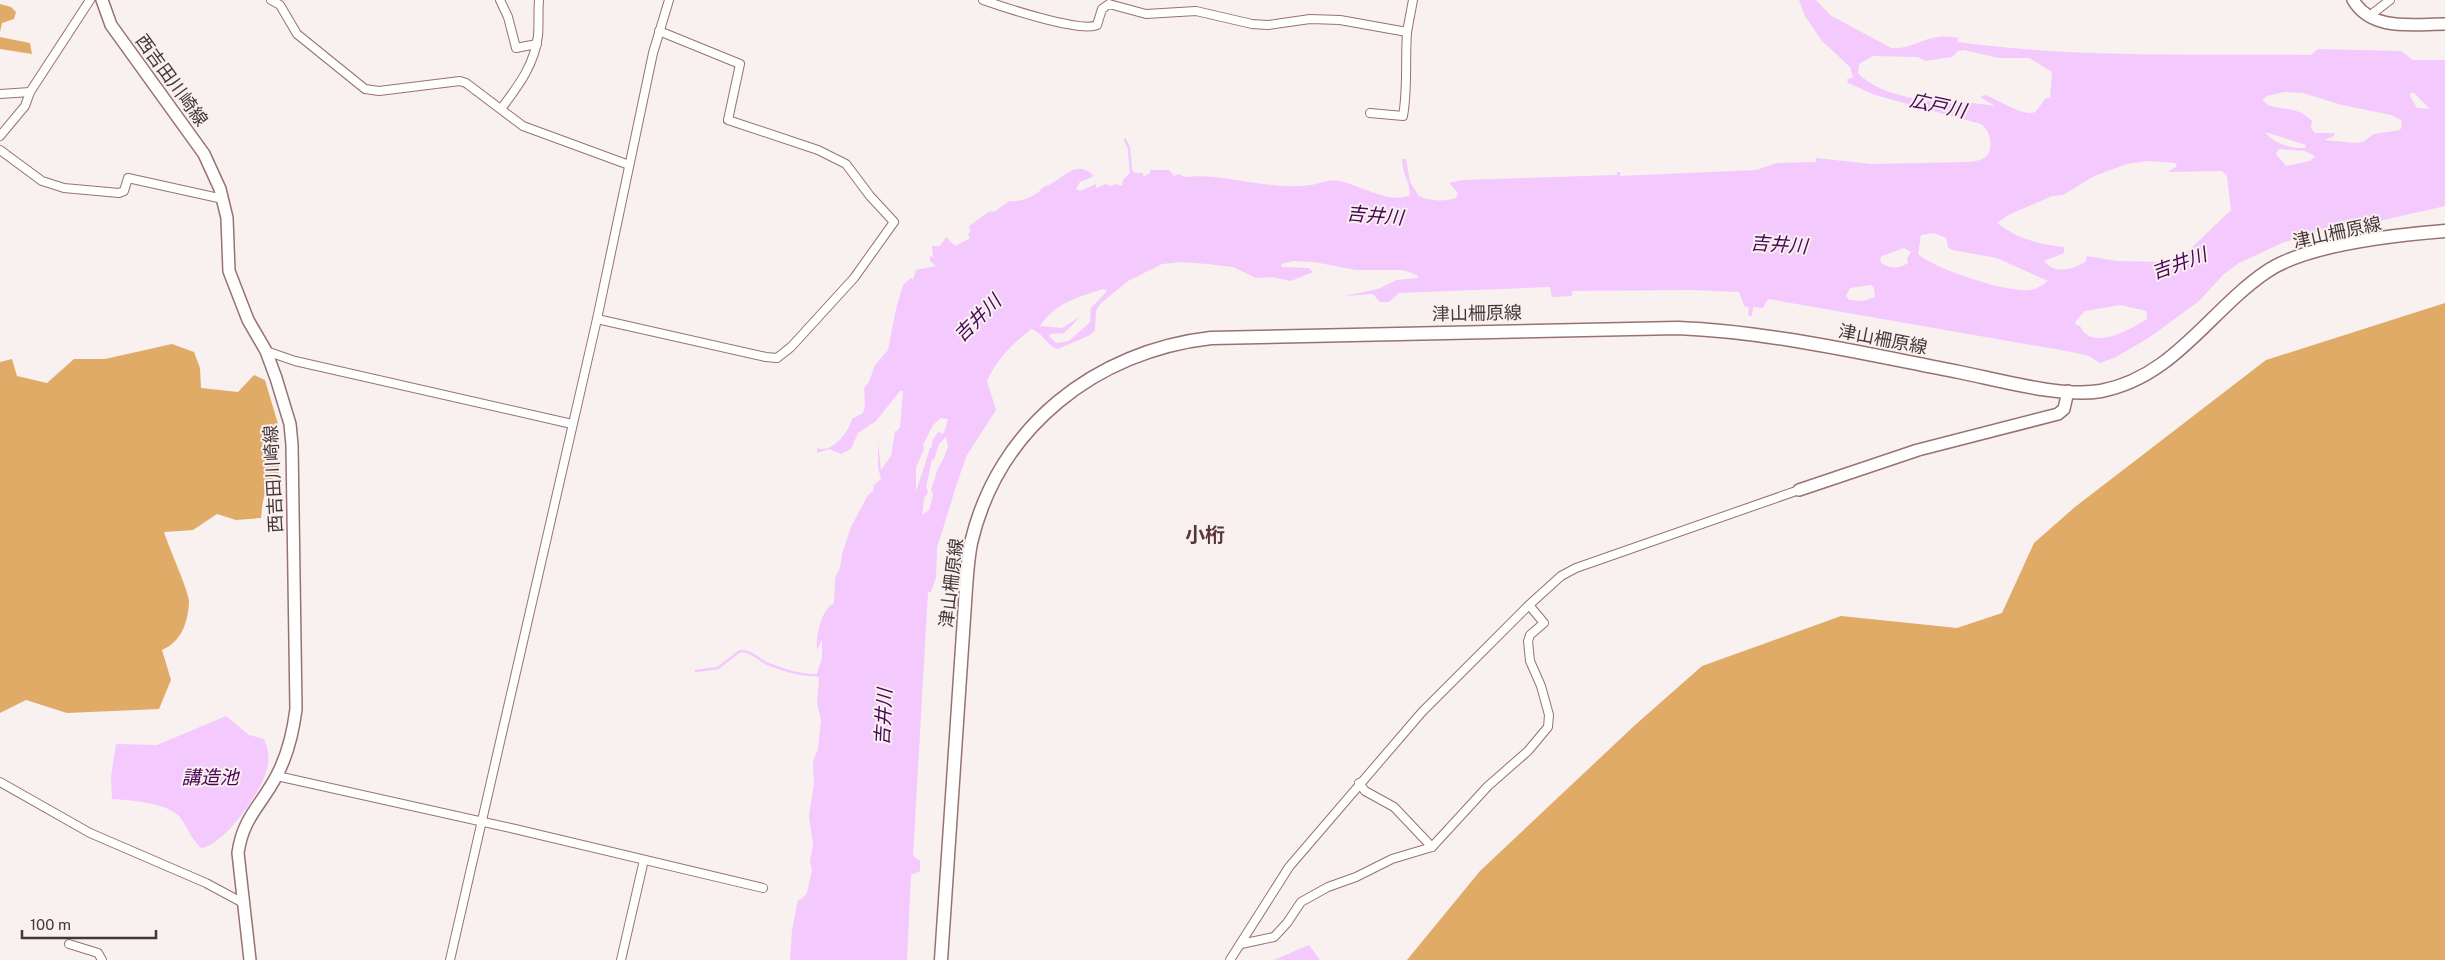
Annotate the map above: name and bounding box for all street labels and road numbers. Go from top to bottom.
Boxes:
street label: 西吉田川崎線 [132,30,212,130]
street label: 津山柵原線 [2291,212,2383,252]
street label: 津山柵原線 [1432,302,1522,324]
street label: 津山柵原線 [1837,320,1929,358]
street label: 西吉田川崎線 [260,425,286,533]
street label: 津山柵原線 [935,537,967,629]

